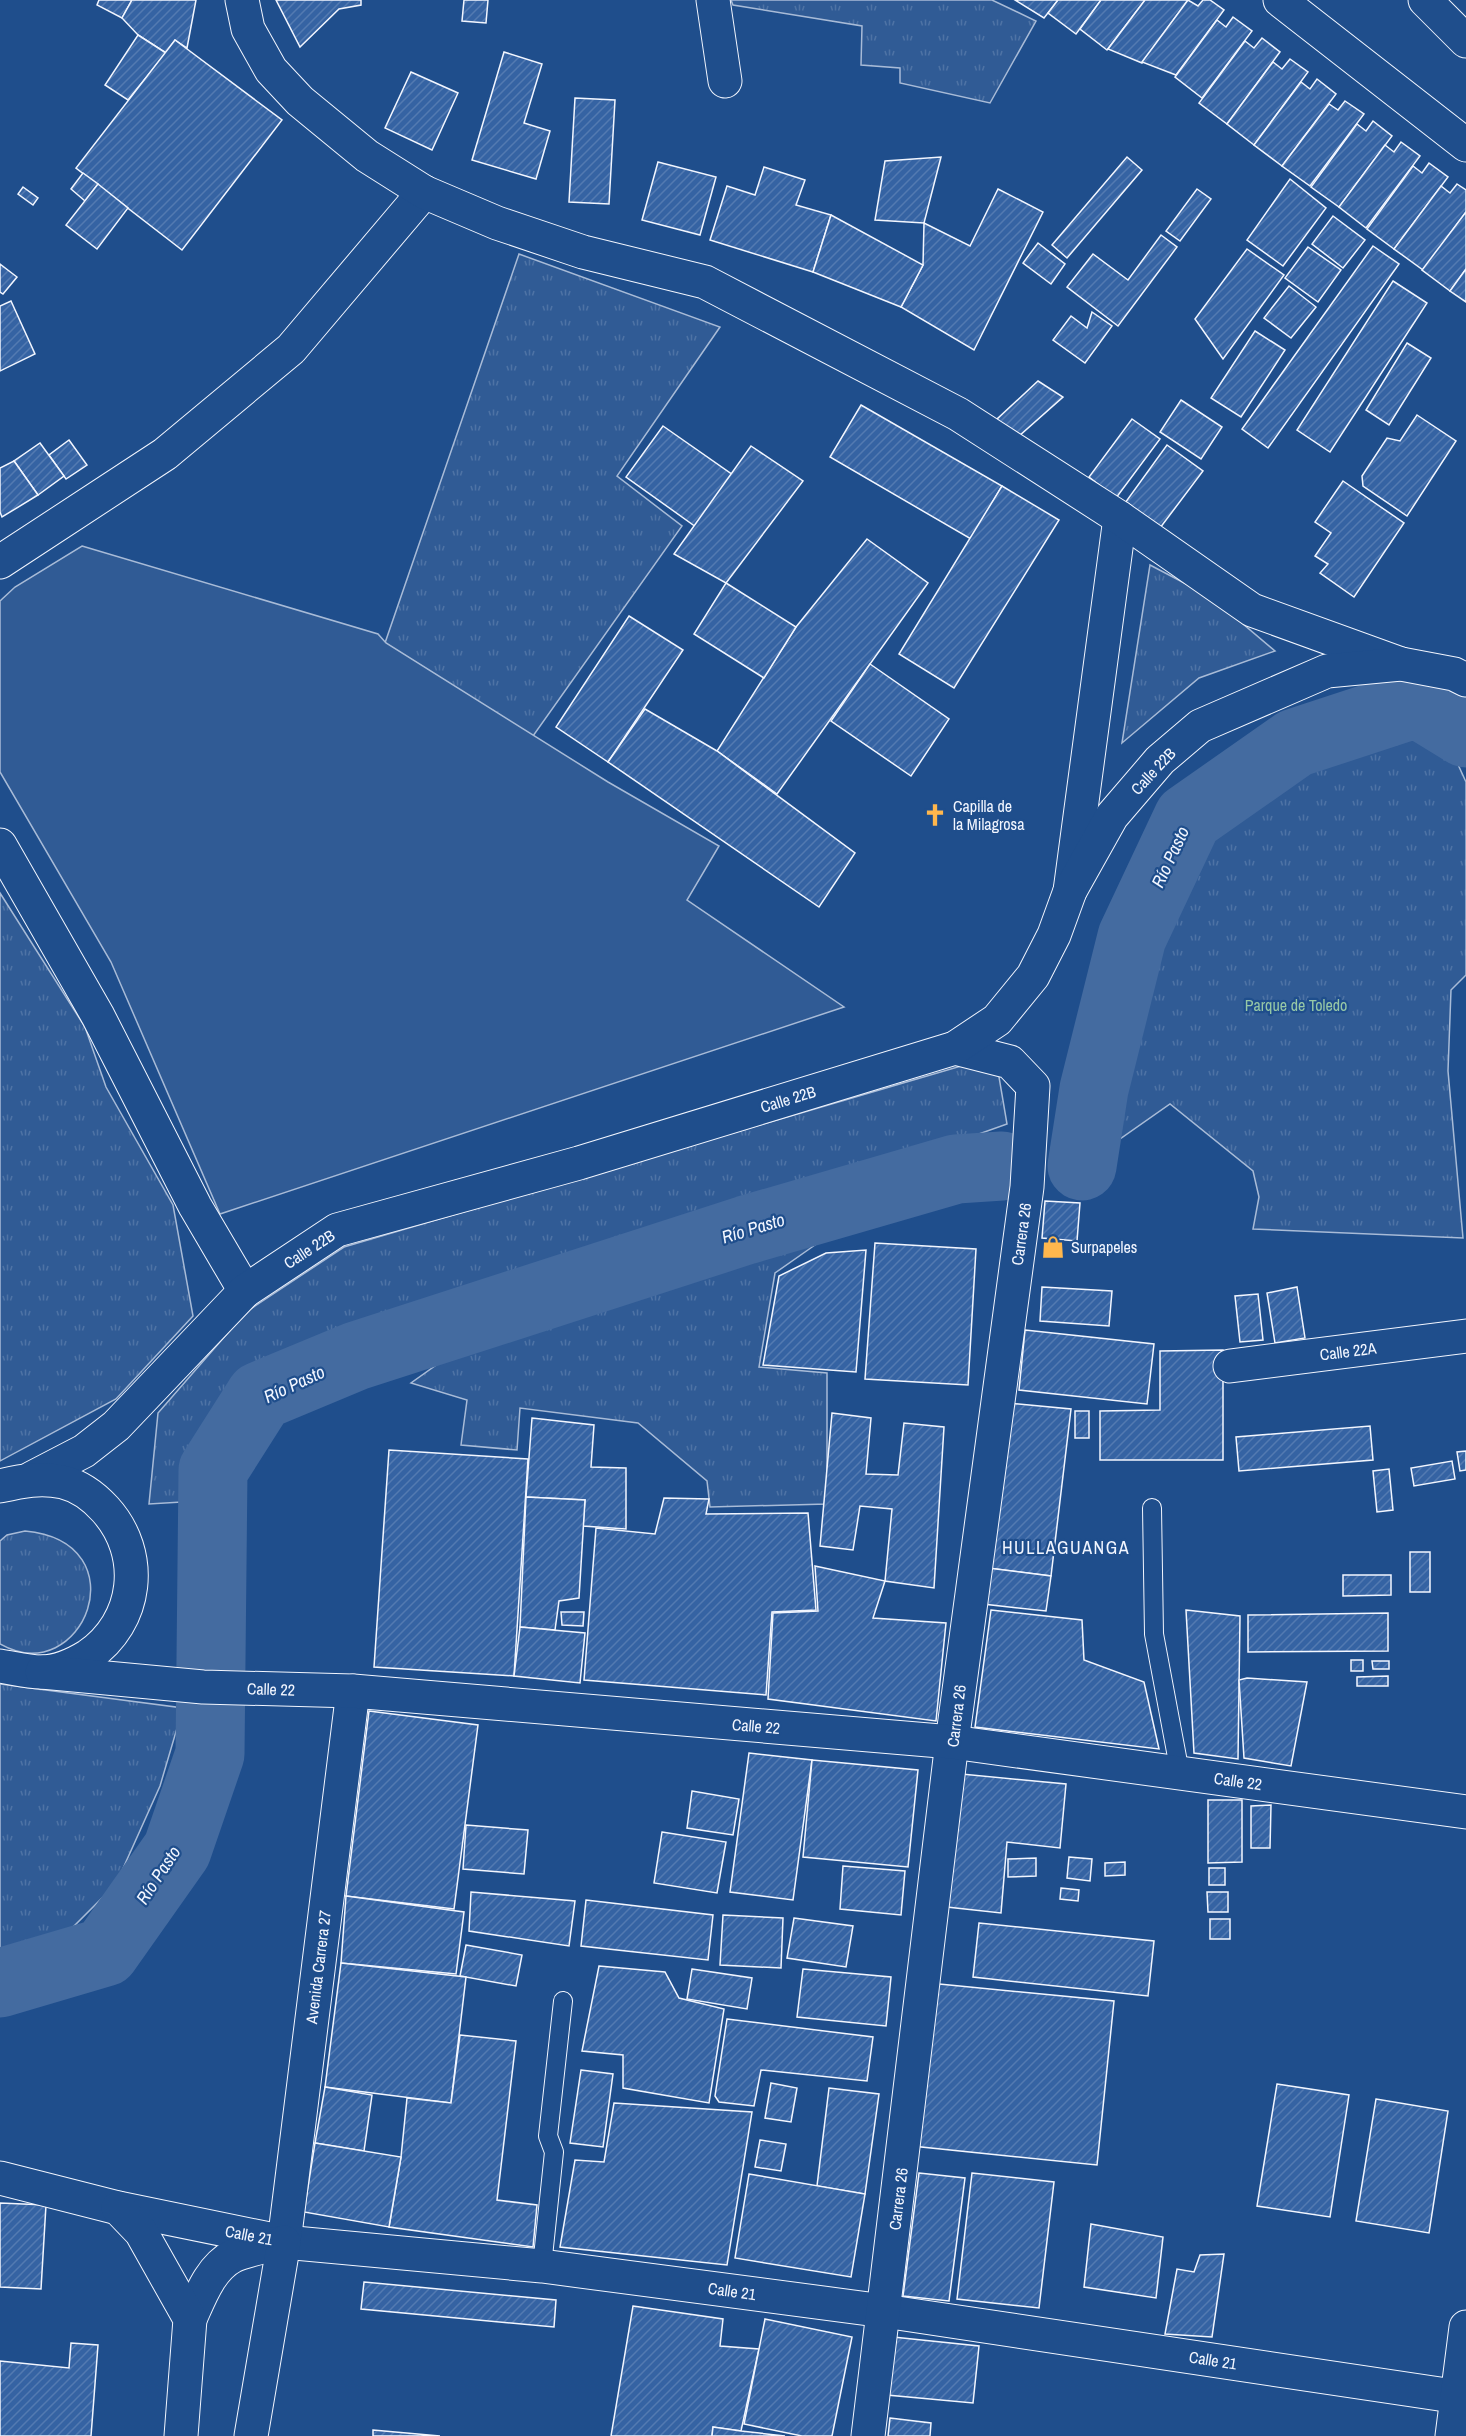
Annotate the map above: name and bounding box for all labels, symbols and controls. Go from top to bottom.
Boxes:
street label: Calle 22B [1126,743,1181,799]
place label: Capilla de la Milagrosa [953,795,1025,835]
church icon: Capilla de la Milagrosa [922,802,948,828]
water label: Río Pasto [1145,822,1195,892]
park label: Parque de Toledo [1245,994,1347,1016]
street label: Calle 22B [758,1080,819,1118]
street label: Carrera 26 [1006,1201,1036,1267]
water label: Río Pasto [718,1207,788,1249]
street label: Calle 22B [279,1224,339,1274]
shop icon: Surpapeles [1040,1234,1066,1260]
place label: Surpapeles [1071,1236,1137,1258]
street label: Calle 22A [1318,1337,1378,1365]
water label: Río Pasto [259,1359,329,1409]
district label: HULLAGUANGA [1002,1535,1130,1560]
street label: Calle 22 [247,1677,295,1701]
street label: Carrera 26 [941,1684,971,1748]
street label: Calle 22 [731,1713,781,1739]
street label: Calle 22 [1213,1767,1263,1795]
water label: Río Pasto [130,1841,186,1909]
street label: Avenida Carrera 27 [300,1909,336,2026]
street label: Carrera 26 [883,2167,913,2231]
street label: Calle 21 [223,2220,275,2251]
street label: Calle 21 [707,2277,758,2305]
street label: Calle 21 [1188,2345,1239,2375]

